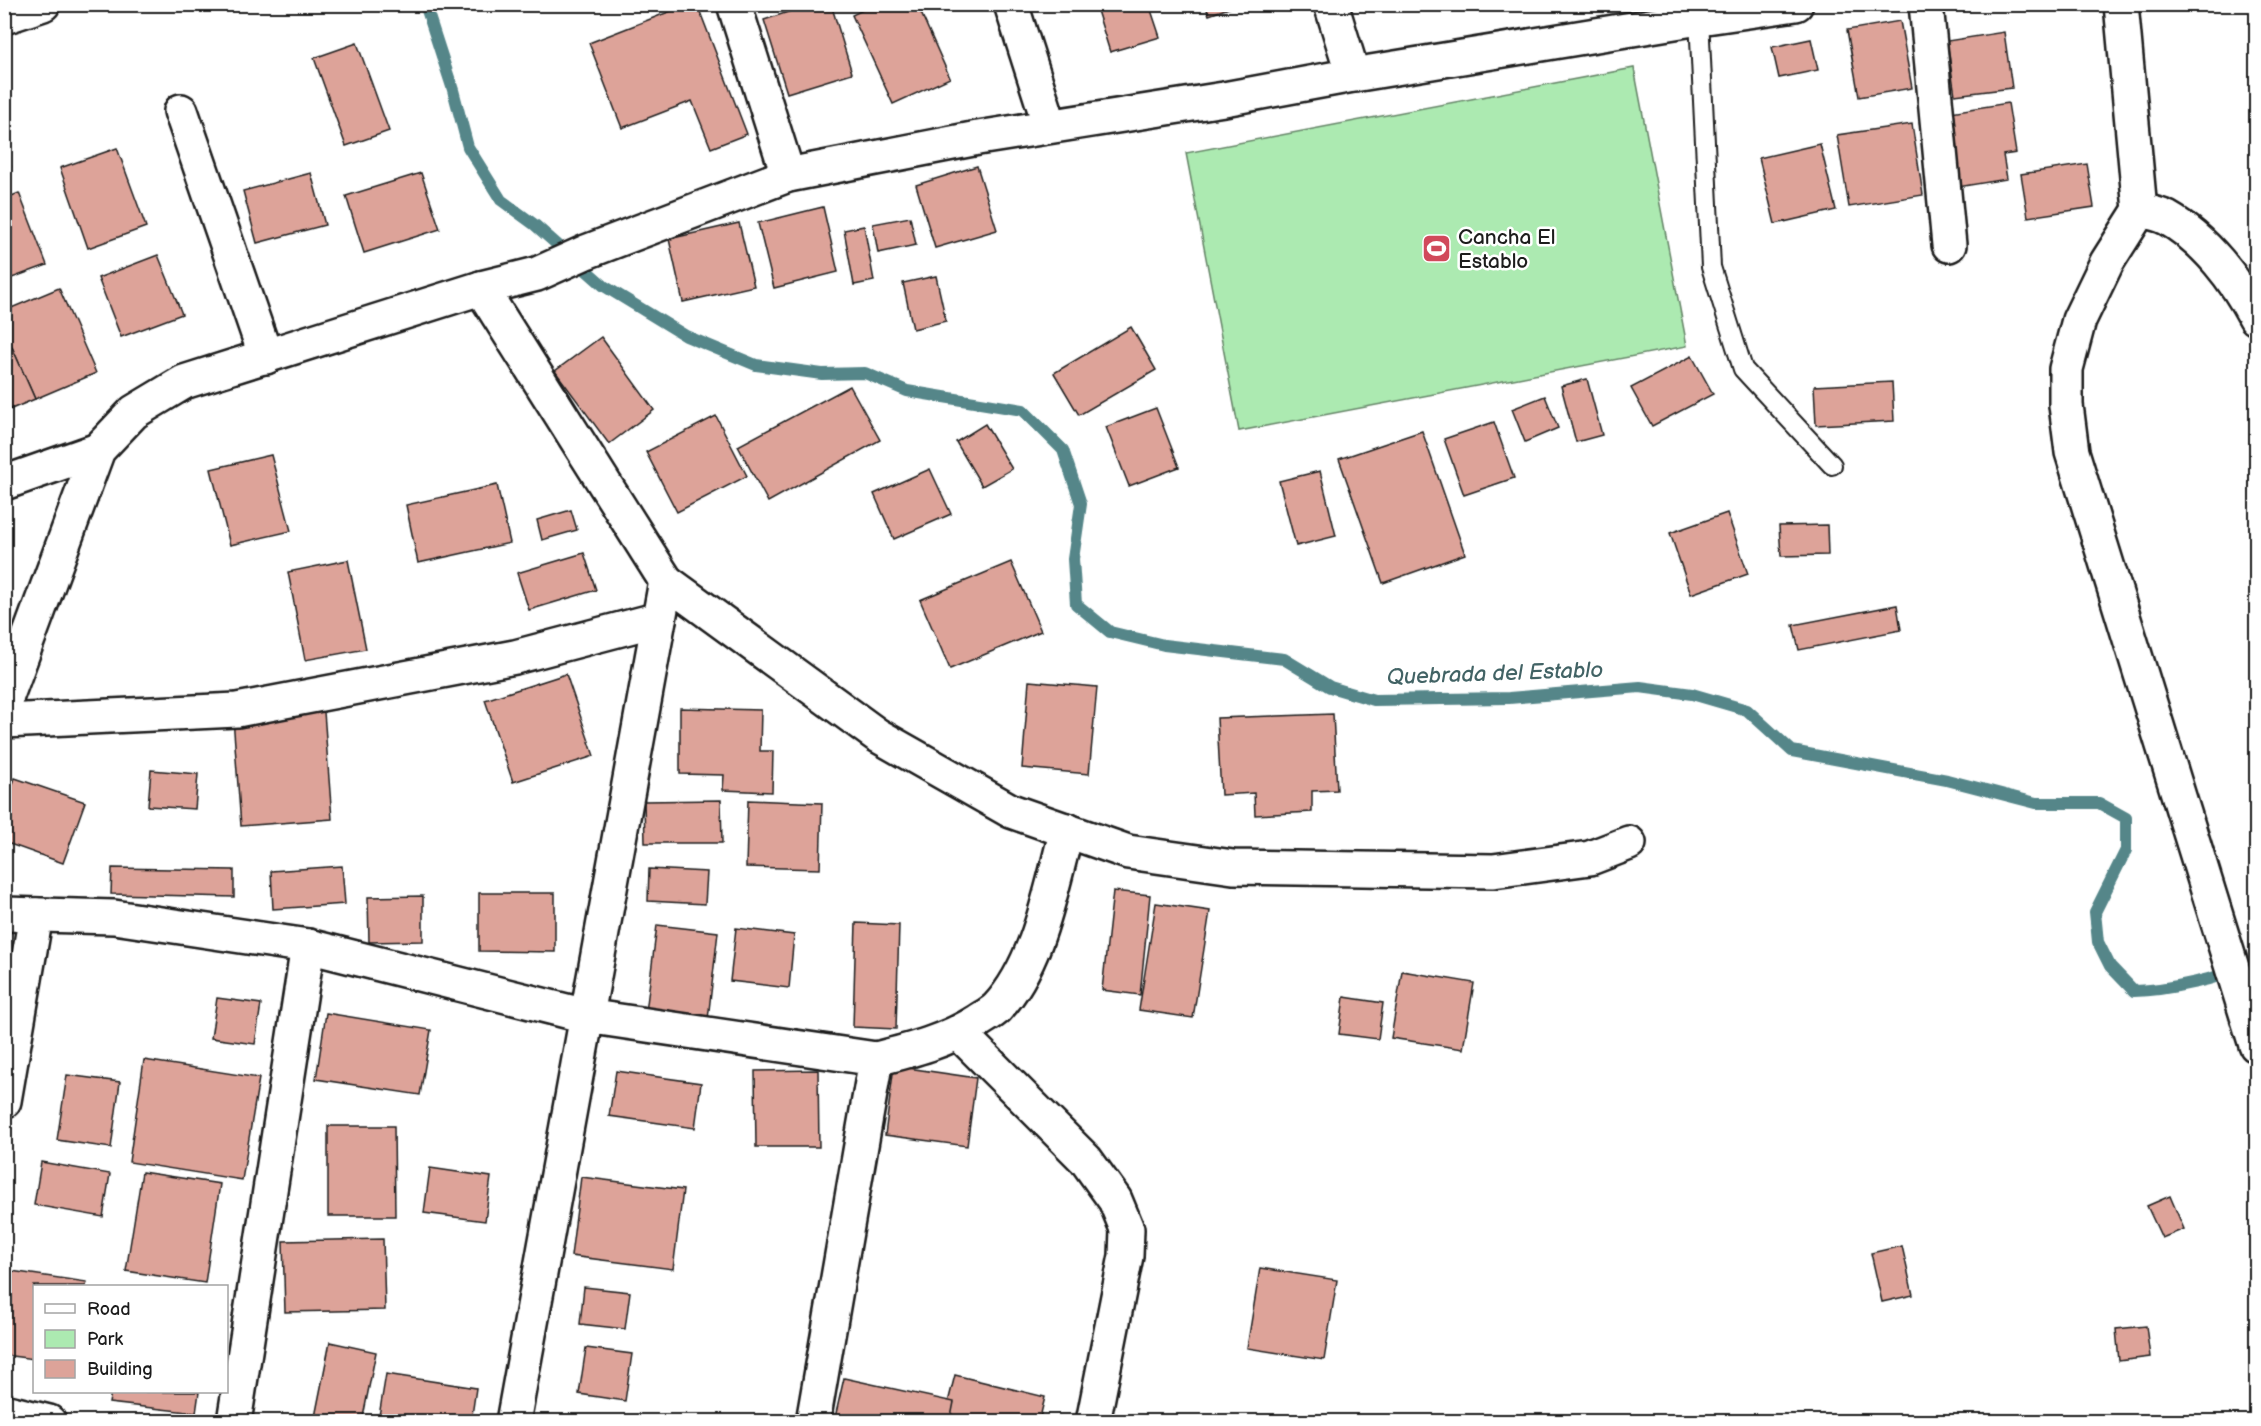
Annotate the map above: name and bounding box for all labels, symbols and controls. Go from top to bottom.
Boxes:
place label: Cancha El Establo [1458,225,1556,274]
sports icon: Cancha El Establo [1421,233,1453,265]
water label: Quebrada del Establo [1386,657,1604,691]
legend [33,1285,228,1393]
text: Road [87,1299,131,1320]
text: Park [87,1329,123,1350]
text: Building [87,1359,153,1380]

